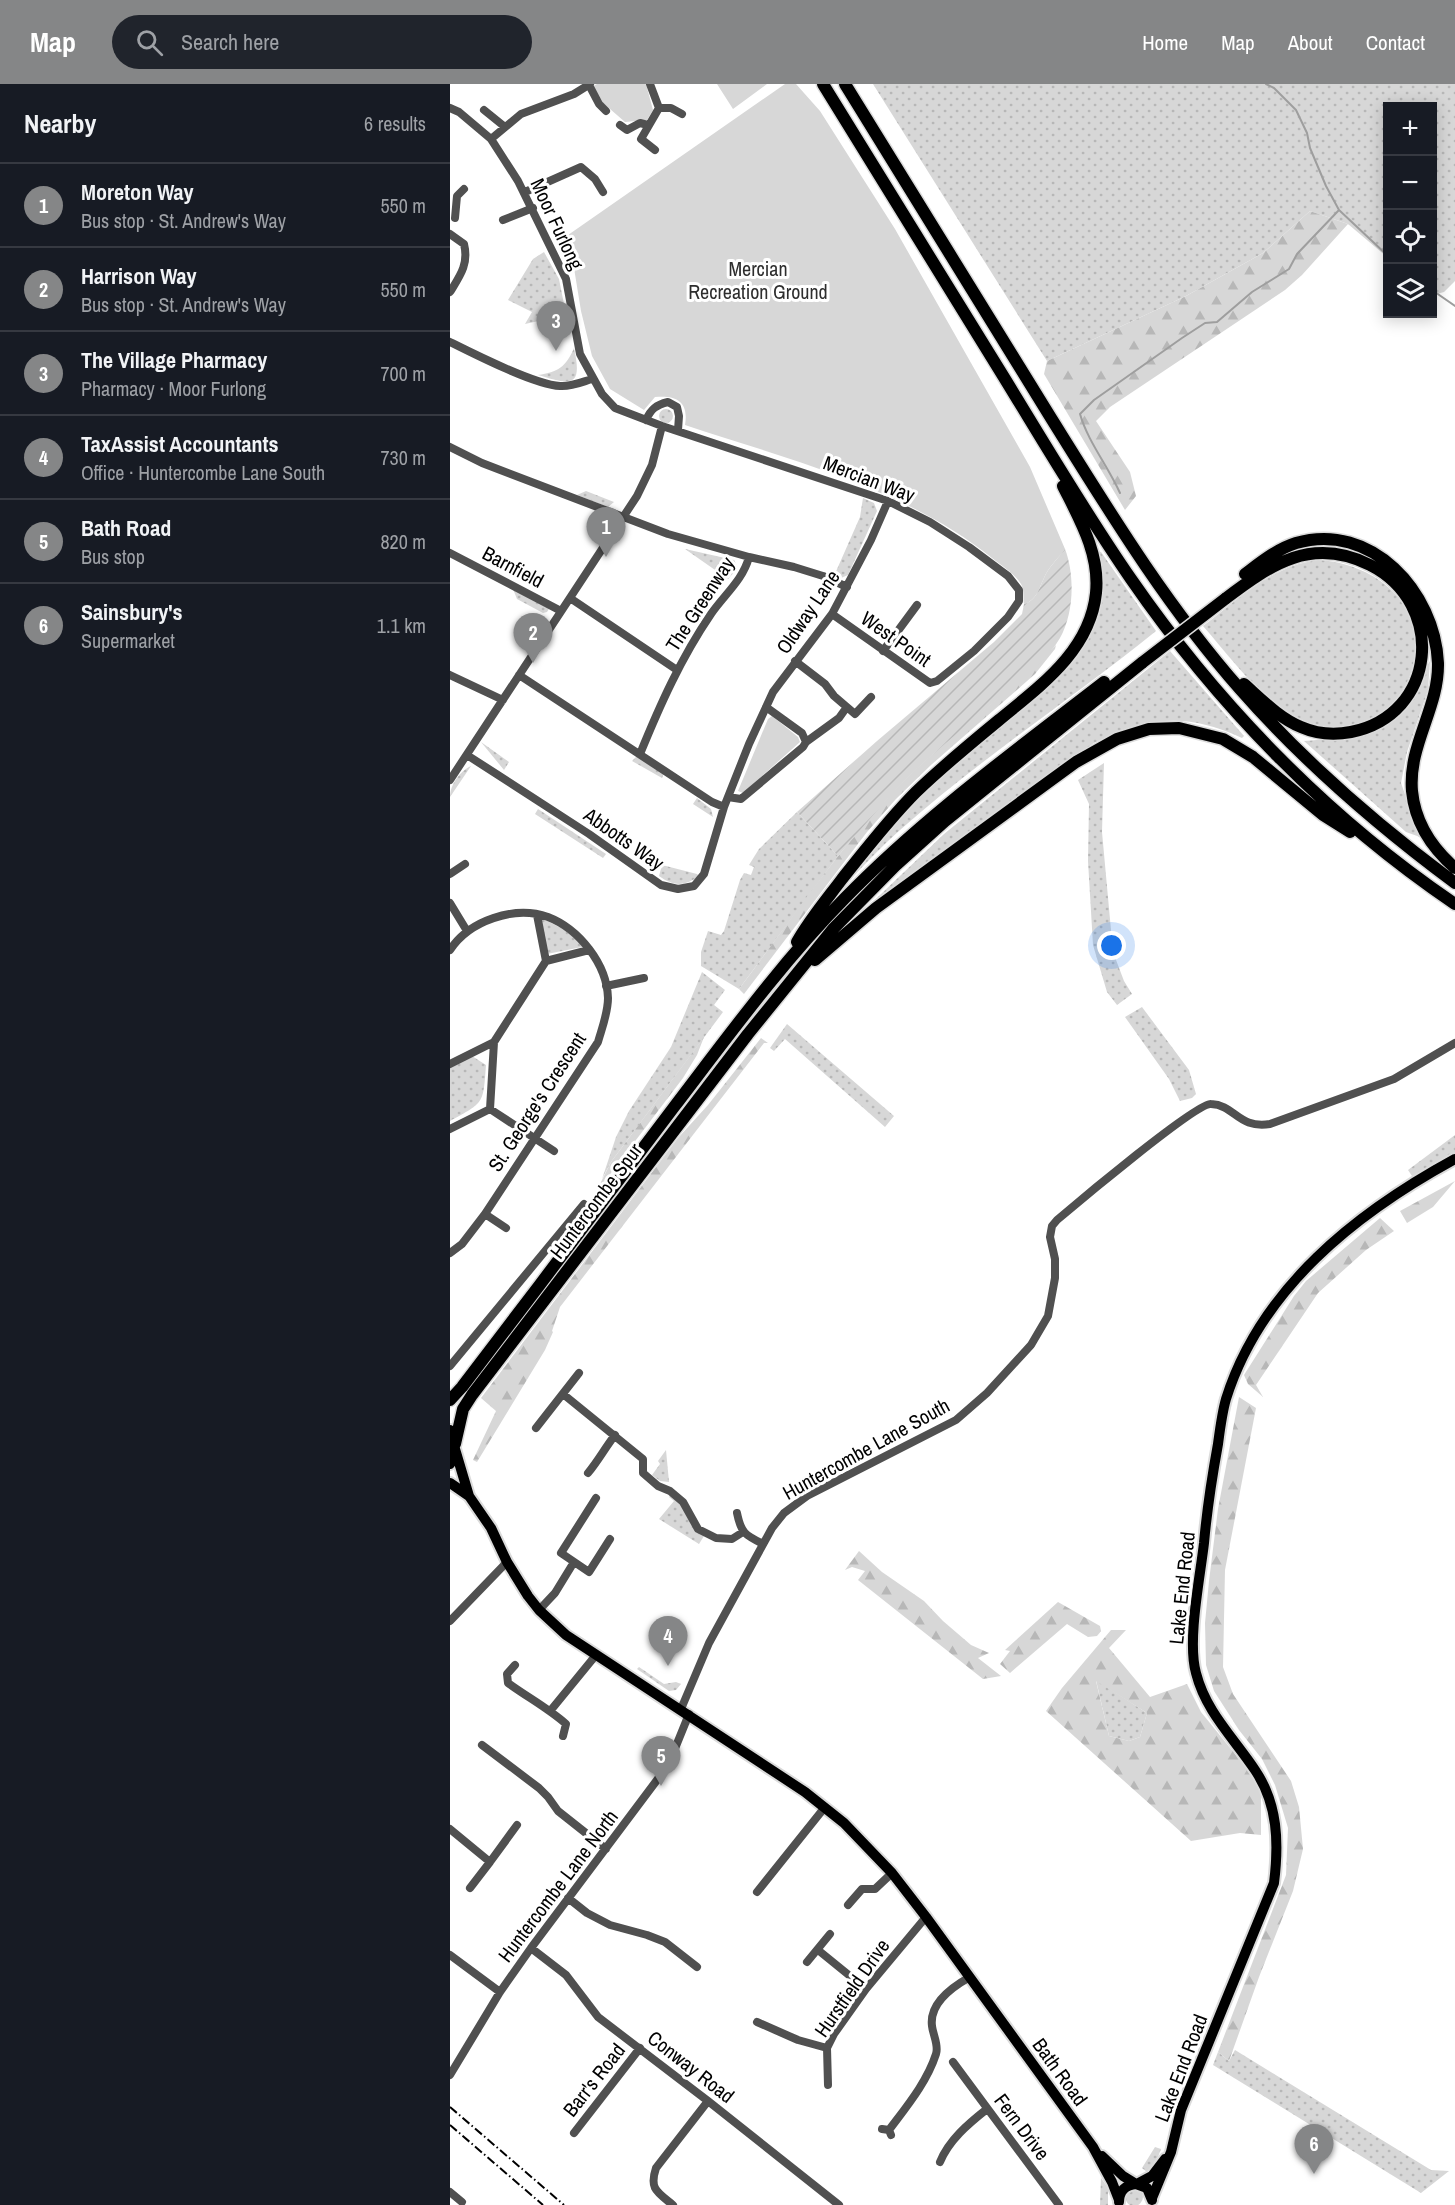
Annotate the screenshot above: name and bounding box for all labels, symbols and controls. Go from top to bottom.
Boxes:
search box [112,15,532,69]
text: Map [30,23,76,61]
icon: search [133,26,166,59]
text: Search here [181,27,279,57]
text: Home [1142,28,1188,57]
text: Map [1221,28,1255,57]
text: About [1288,28,1333,57]
text: Contact [1366,28,1425,57]
map controls [1383,102,1437,318]
button: + [1383,102,1437,156]
text: Nearby [24,106,96,141]
text: 6 results [364,110,426,137]
button: − [1383,156,1437,210]
street label: Moor Furlong [525,174,590,274]
text: Moreton Way [81,177,194,207]
text: 1 [39,192,48,219]
text: 550 m [380,192,426,219]
text: Bus stop · St. Andrew's Way [81,207,286,234]
button: locate [1383,210,1437,264]
park label: Mercian Recreation Ground [688,255,828,305]
text: Harrison Way [81,261,197,291]
button: layers [1383,264,1437,318]
text: 2 [39,276,48,303]
text: 550 m [380,276,426,303]
text: Bus stop · St. Andrew's Way [81,291,286,318]
pin: 3 [536,302,576,351]
text: The Village Pharmacy [81,345,267,375]
text: 3 [39,360,48,387]
text: 700 m [380,360,426,387]
text: Pharmacy · Moor Furlong [81,375,266,402]
text: TaxAssist Accountants [81,429,279,459]
text: 4 [39,444,48,471]
text: 730 m [380,444,426,471]
street label: Mercian Way [820,449,920,509]
text: Office · Huntercombe Lane South [81,459,325,486]
pin: 1 [586,508,626,557]
text: Bath Road [81,513,171,543]
text: 5 [39,528,48,555]
text: 820 m [380,528,426,555]
street label: Barnfield [478,539,549,594]
text: Bus stop [81,543,145,570]
street label: The Greenway [659,551,741,656]
street label: Oldway Lane [770,564,846,659]
text: Sainsbury's [81,597,183,627]
street label: West Point [856,605,937,673]
text: 6 [39,612,48,639]
text: 1.1 km [377,612,426,639]
pin: 2 [514,614,553,663]
text: Supermarket [81,627,175,654]
street label: Abbotts Way [578,800,671,877]
your location [1097,931,1126,960]
street label: St. George's Crescent [481,1027,592,1177]
street label: Huntercombe Spur [543,1137,648,1264]
street label: Huntercombe Lane South [777,1391,954,1506]
street label: Lake End Road [1162,1530,1201,1646]
pin: 4 [648,1616,688,1666]
pin: 5 [642,1736,680,1786]
street label: Huntercombe Lane North [491,1804,624,1967]
street label: Hurstfield Drive [808,1933,895,2042]
street label: Lake End Road [1148,2010,1213,2125]
street label: Conway Road [642,2024,740,2109]
street label: Bath Road [1027,2032,1094,2111]
street label: Barr's Road [556,2037,631,2122]
street label: Fern Drive [989,2088,1056,2165]
pin: 6 [1294,2124,1334,2174]

